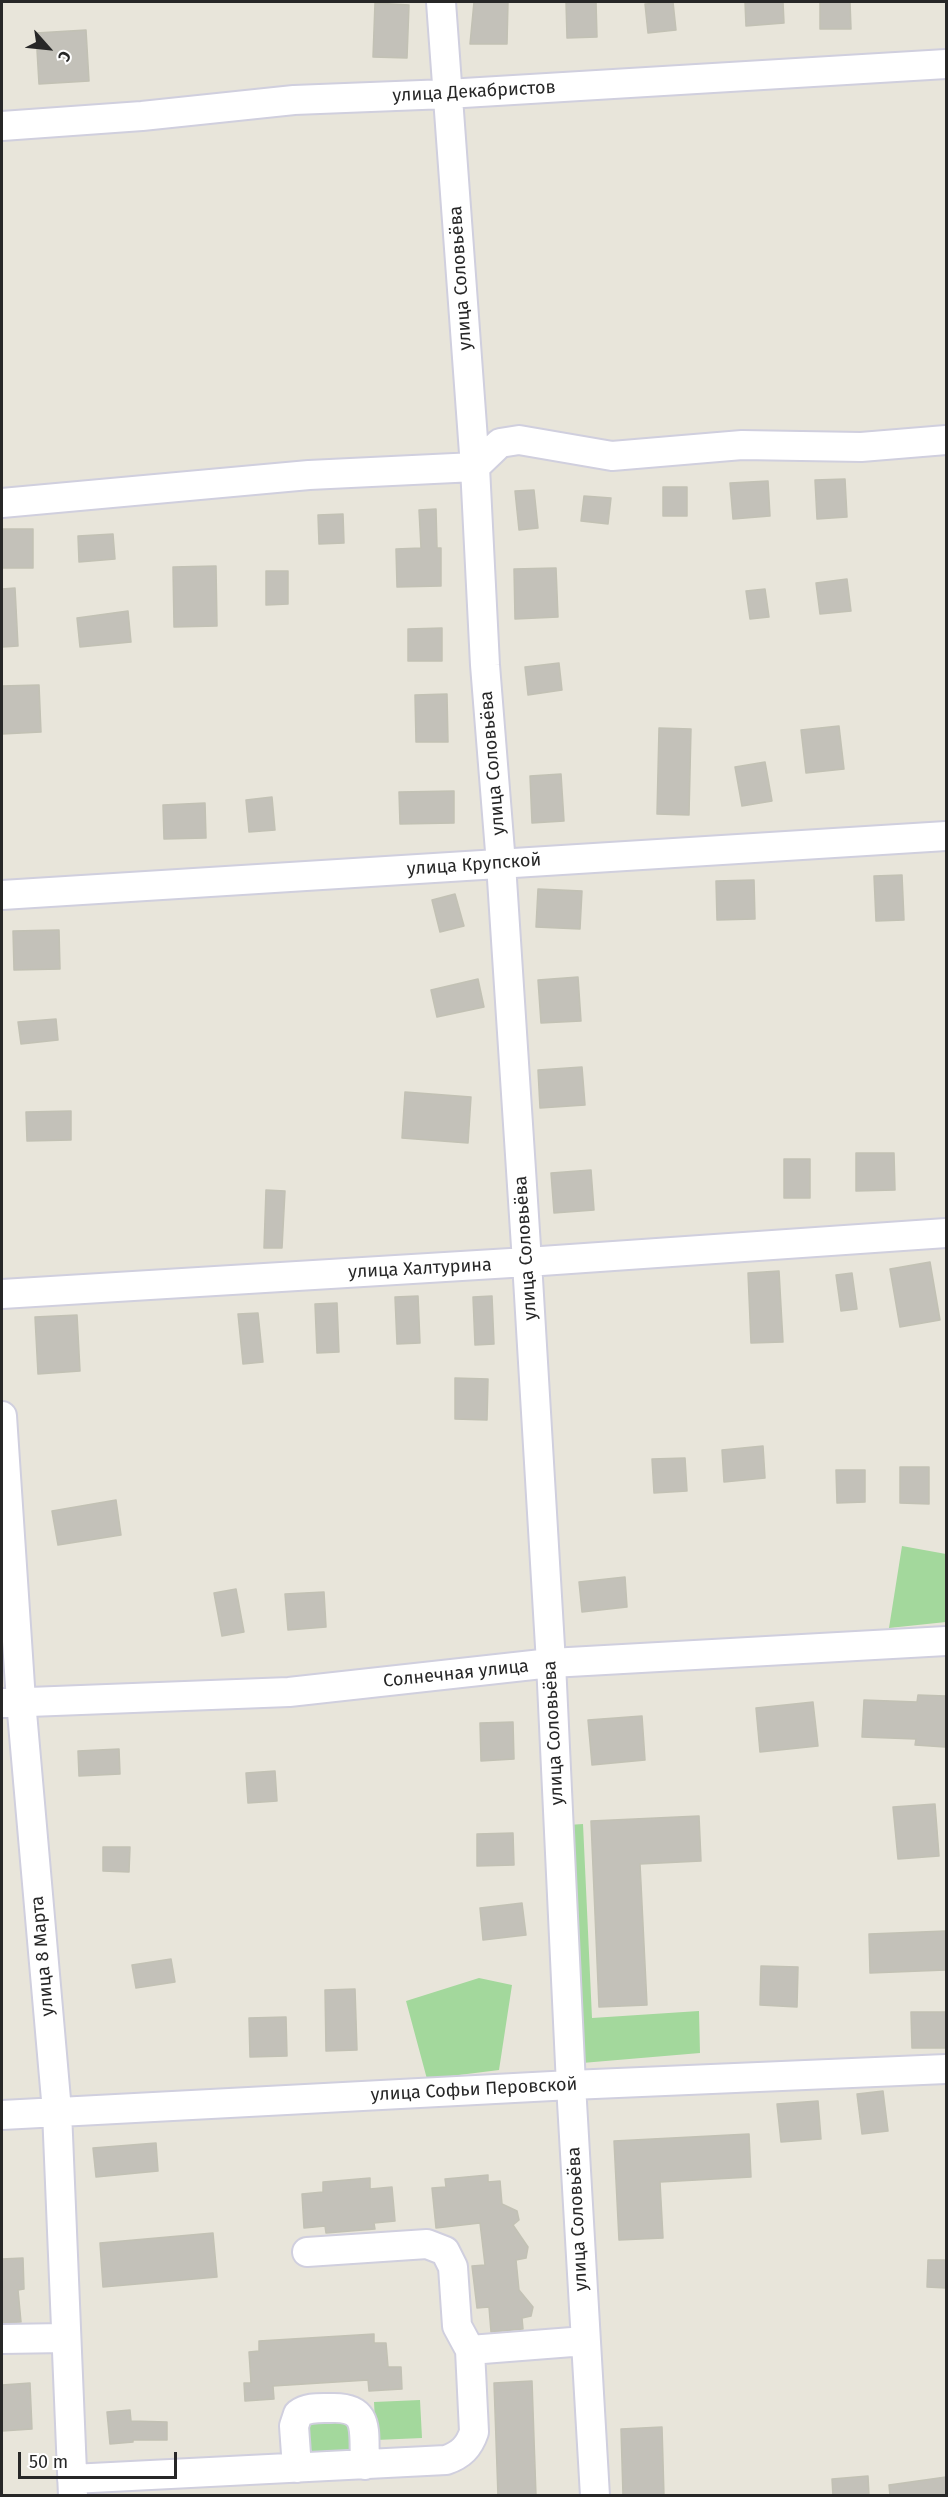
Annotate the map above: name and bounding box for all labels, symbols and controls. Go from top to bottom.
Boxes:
north arrow [18,18,78,78]
text: С [54,48,75,65]
street label: улица Декабристов [392,77,556,107]
street label: улица Соловьёва [445,205,477,351]
street label: улица Соловьёва [476,690,510,836]
street label: улица Крупской [406,850,542,880]
street label: улица Соловьёва [510,1175,542,1321]
street label: улица Халтурина [348,1254,492,1284]
street label: Солнечная улица [382,1656,530,1692]
street label: улица Соловьёва [539,1660,569,1806]
street label: улица 8 Марта [27,1895,59,2017]
street label: улица Софьи Перовской [370,2074,578,2106]
street label: улица Соловьёва [563,2146,593,2292]
scale bar [21,2440,180,2478]
text: 50 m [29,2451,68,2473]

